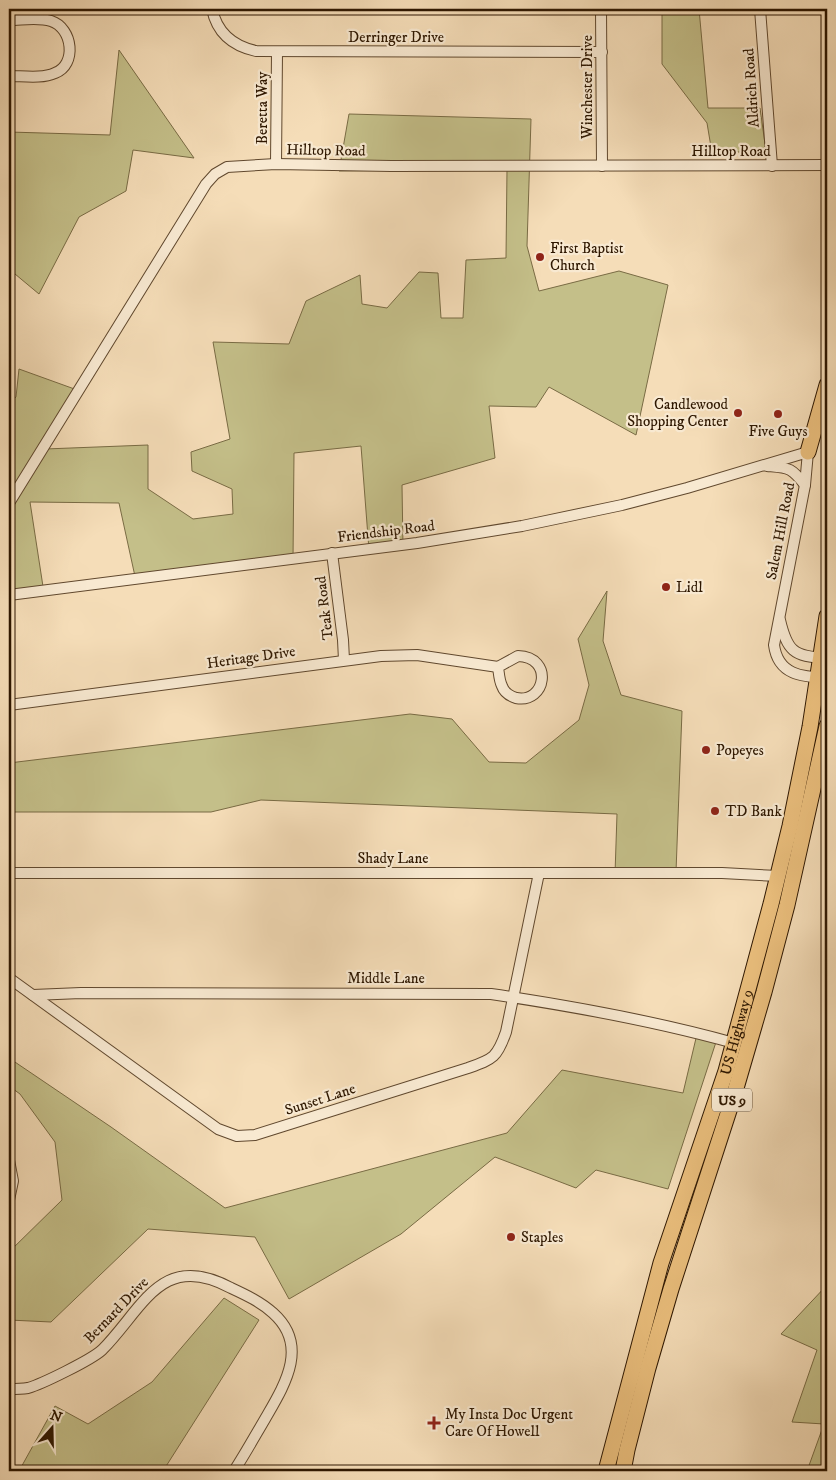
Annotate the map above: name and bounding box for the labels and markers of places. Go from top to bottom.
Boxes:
place label: First Baptist Church [550,239,624,275]
marker: First Baptist Church [534,251,546,263]
place label: Candlewood Shopping Center [627,395,729,431]
marker: Candlewood Shopping Center [732,407,744,419]
marker: Five Guys [772,408,784,420]
place label: Five Guys [749,422,807,441]
place label: Lidl [676,578,703,597]
marker: Lidl [660,581,672,593]
place label: Popeyes [716,741,764,760]
marker: Popeyes [700,744,712,756]
place label: TD Bank [725,802,782,821]
marker: TD Bank [709,805,721,817]
place label: Staples [521,1228,563,1247]
marker: Staples [505,1231,517,1243]
place label: My Insta Doc Urgent Care Of Howell [445,1405,573,1441]
marker: My Insta Doc Urgent Care Of Howell [427,1416,441,1430]

